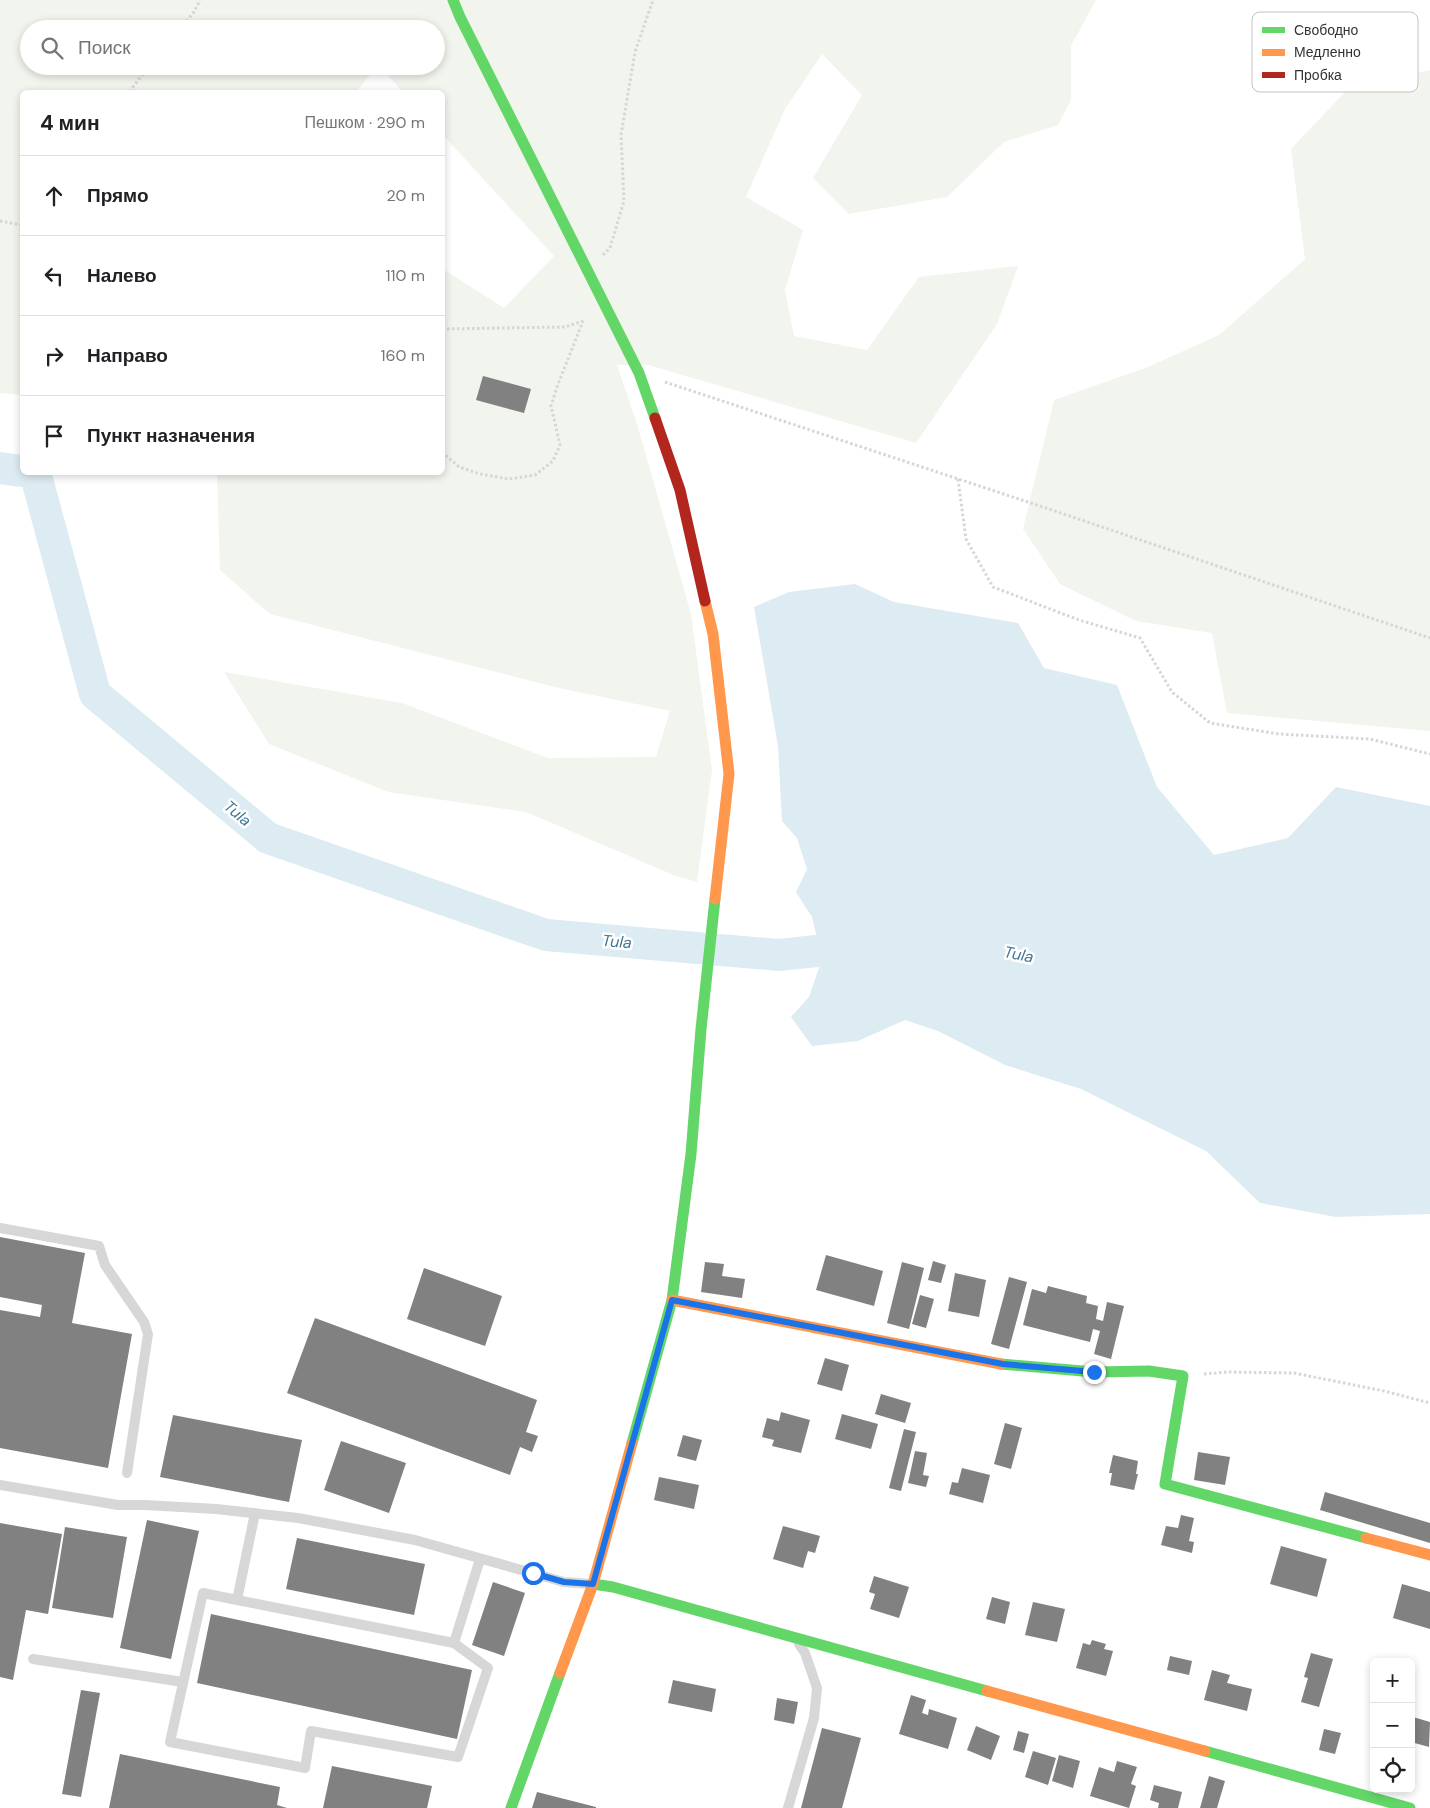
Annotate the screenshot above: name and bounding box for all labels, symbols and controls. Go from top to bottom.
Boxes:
legend [1252,12,1418,92]
search box [20,20,445,75]
text: Свободно [1294,21,1359,39]
icon: search [38,34,66,62]
text: Поиск [78,35,131,60]
text: Медленно [1294,43,1361,61]
text: Пробка [1294,66,1342,84]
text: 4 мин [40,109,100,137]
text: Пешком · 290 m [304,112,425,133]
icon: ahead [40,182,68,210]
text: Прямо [87,183,149,208]
text: 20 m [386,185,425,206]
icon: left [40,262,68,290]
text: Налево [87,263,157,288]
text: 110 m [386,265,425,286]
icon: right [40,342,68,370]
text: Направо [87,343,168,368]
text: 160 m [381,345,425,366]
icon: arrive [40,422,68,450]
text: Пункт назначения [87,423,255,448]
water label: Tula [220,796,256,831]
water label: Tula [601,930,633,953]
water label: Tula [1002,941,1036,968]
route end [1083,1361,1106,1384]
route start [522,1562,545,1585]
map controls [1370,1658,1415,1793]
button: + [1370,1658,1415,1703]
button: − [1370,1703,1415,1748]
button: locate [1370,1748,1415,1793]

